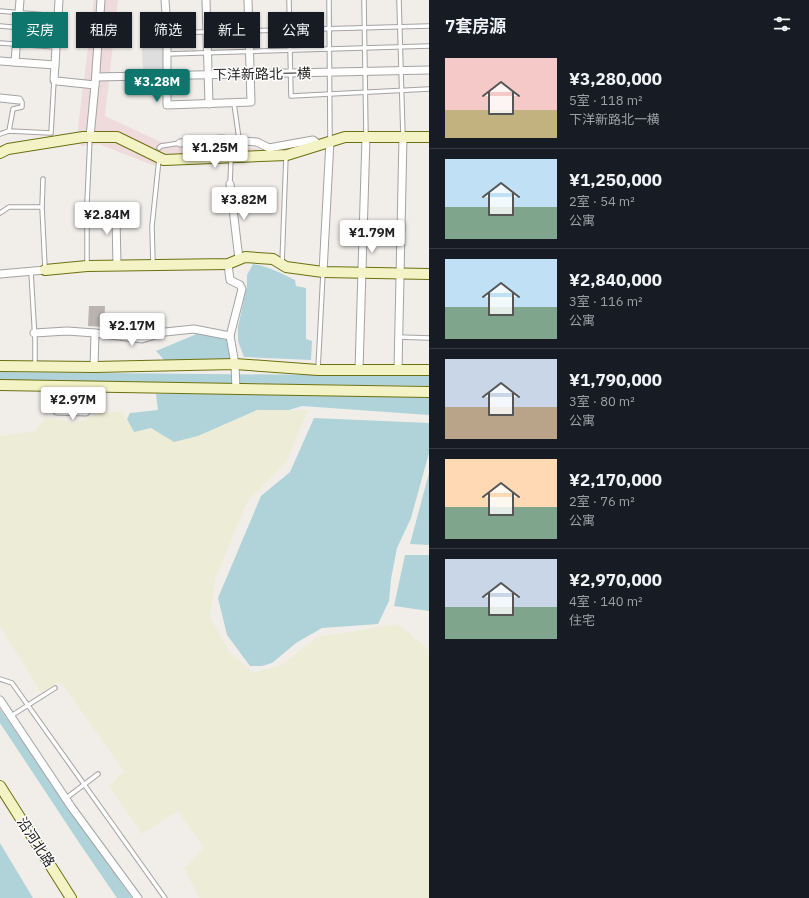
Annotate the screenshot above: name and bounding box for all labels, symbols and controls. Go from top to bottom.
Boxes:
chip: 买房 [12,12,68,48]
chip: 租房 [76,12,132,48]
chip: 筛选 [140,12,196,48]
chip: 新上 [204,12,260,48]
chip: 公寓 [268,12,324,48]
icon: filters [771,13,793,35]
text: 7套房源 [445,15,506,37]
street label: 下洋新路北一横 [213,64,312,84]
text: ¥3,280,000 [569,68,662,90]
pin: ¥3.28M [124,69,190,103]
text: ¥3.28M [134,73,180,90]
icon: home [477,74,525,122]
text: 5室 · 118 m² [569,92,643,109]
text: 下洋新路北一横 [569,111,660,128]
pin: ¥1.25M [182,135,248,169]
text: ¥1.25M [192,139,238,156]
text: ¥1,250,000 [569,169,662,191]
icon: home [477,175,525,223]
pin: ¥3.82M [211,187,277,221]
text: ¥3.82M [221,191,267,208]
text: 2室 · 54 m² [569,193,635,210]
pin: ¥2.84M [74,202,140,236]
text: ¥2.84M [84,206,130,223]
text: 公寓 [569,212,595,229]
pin: ¥1.79M [339,220,405,254]
text: ¥1.79M [349,224,395,241]
text: ¥2,840,000 [569,269,662,291]
icon: home [477,275,525,323]
text: 3室 · 116 m² [569,293,643,310]
text: 公寓 [569,312,595,329]
pin: ¥2.17M [99,313,165,347]
text: ¥2.17M [109,317,155,334]
text: ¥1,790,000 [569,369,662,391]
icon: home [477,375,525,423]
pin: ¥2.97M [40,387,106,421]
text: ¥2.97M [50,391,96,408]
text: 3室 · 80 m² [569,393,635,410]
text: 公寓 [569,412,595,429]
text: ¥2,170,000 [569,469,662,491]
icon: home [477,475,525,523]
text: 2室 · 76 m² [569,493,635,510]
text: 公寓 [569,512,595,529]
text: ¥2,970,000 [569,569,662,591]
icon: home [477,575,525,623]
text: 4室 · 140 m² [569,593,643,610]
text: 住宅 [569,612,595,629]
street label: 沿河北路 [13,814,59,870]

